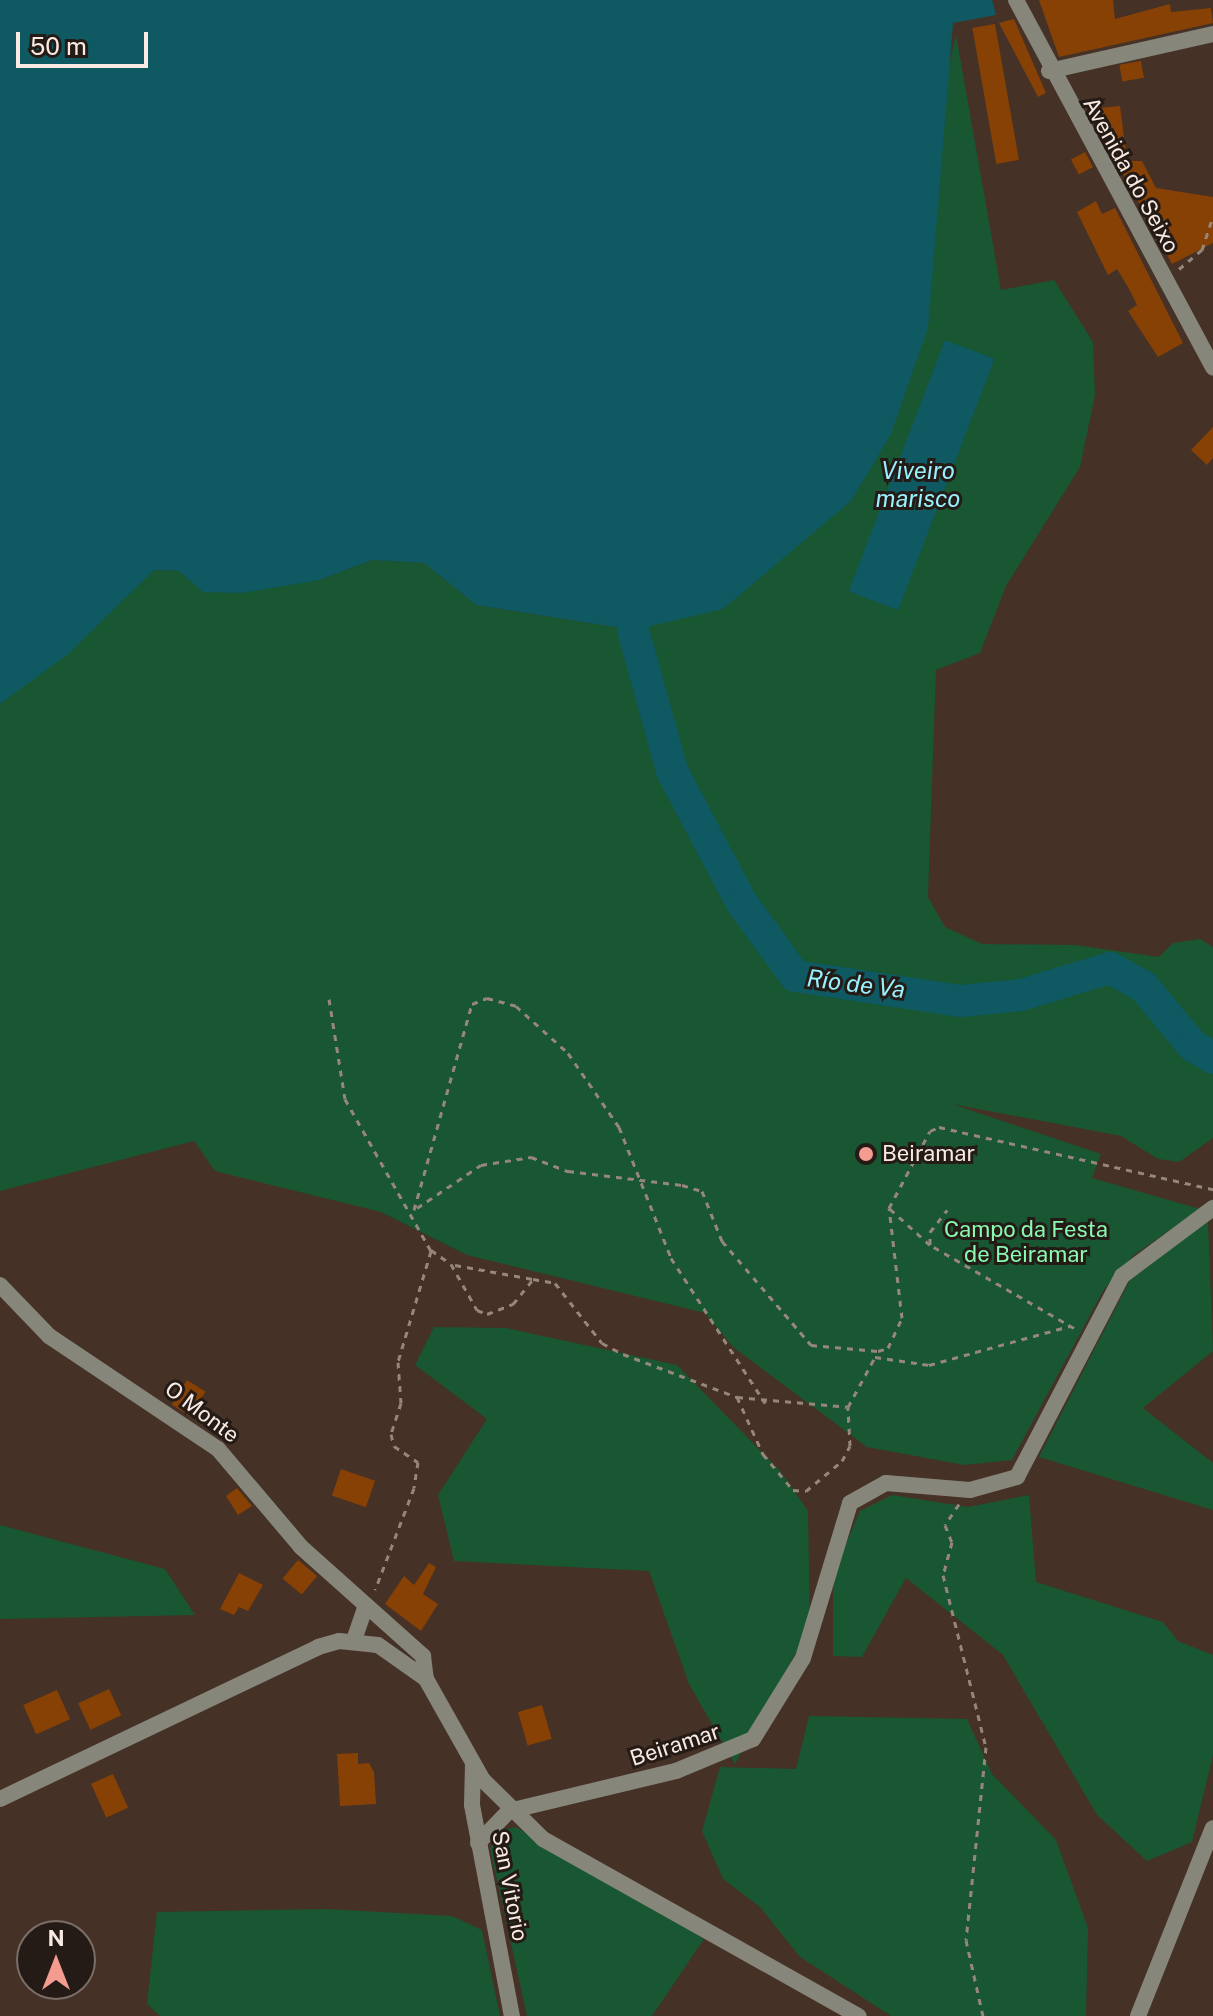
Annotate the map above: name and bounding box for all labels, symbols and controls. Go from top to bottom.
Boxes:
scale bar [20,16,152,66]
text: 50 m [30,32,87,60]
street label: Avenida do Seixo [1077,92,1185,258]
water label: Viveiro marisco [876,457,960,513]
water label: Río de Va [805,964,907,1004]
place label: Beiramar [882,1141,975,1167]
marker: Beiramar [857,1145,875,1163]
park label: Campo da Festa de Beiramar [944,1216,1108,1268]
street label: O Monte [160,1376,244,1448]
street label: Beiramar [627,1718,723,1772]
street label: San Vitorio [486,1828,534,1944]
north arrow [16,1920,96,2000]
text: N [47,1925,65,1951]

